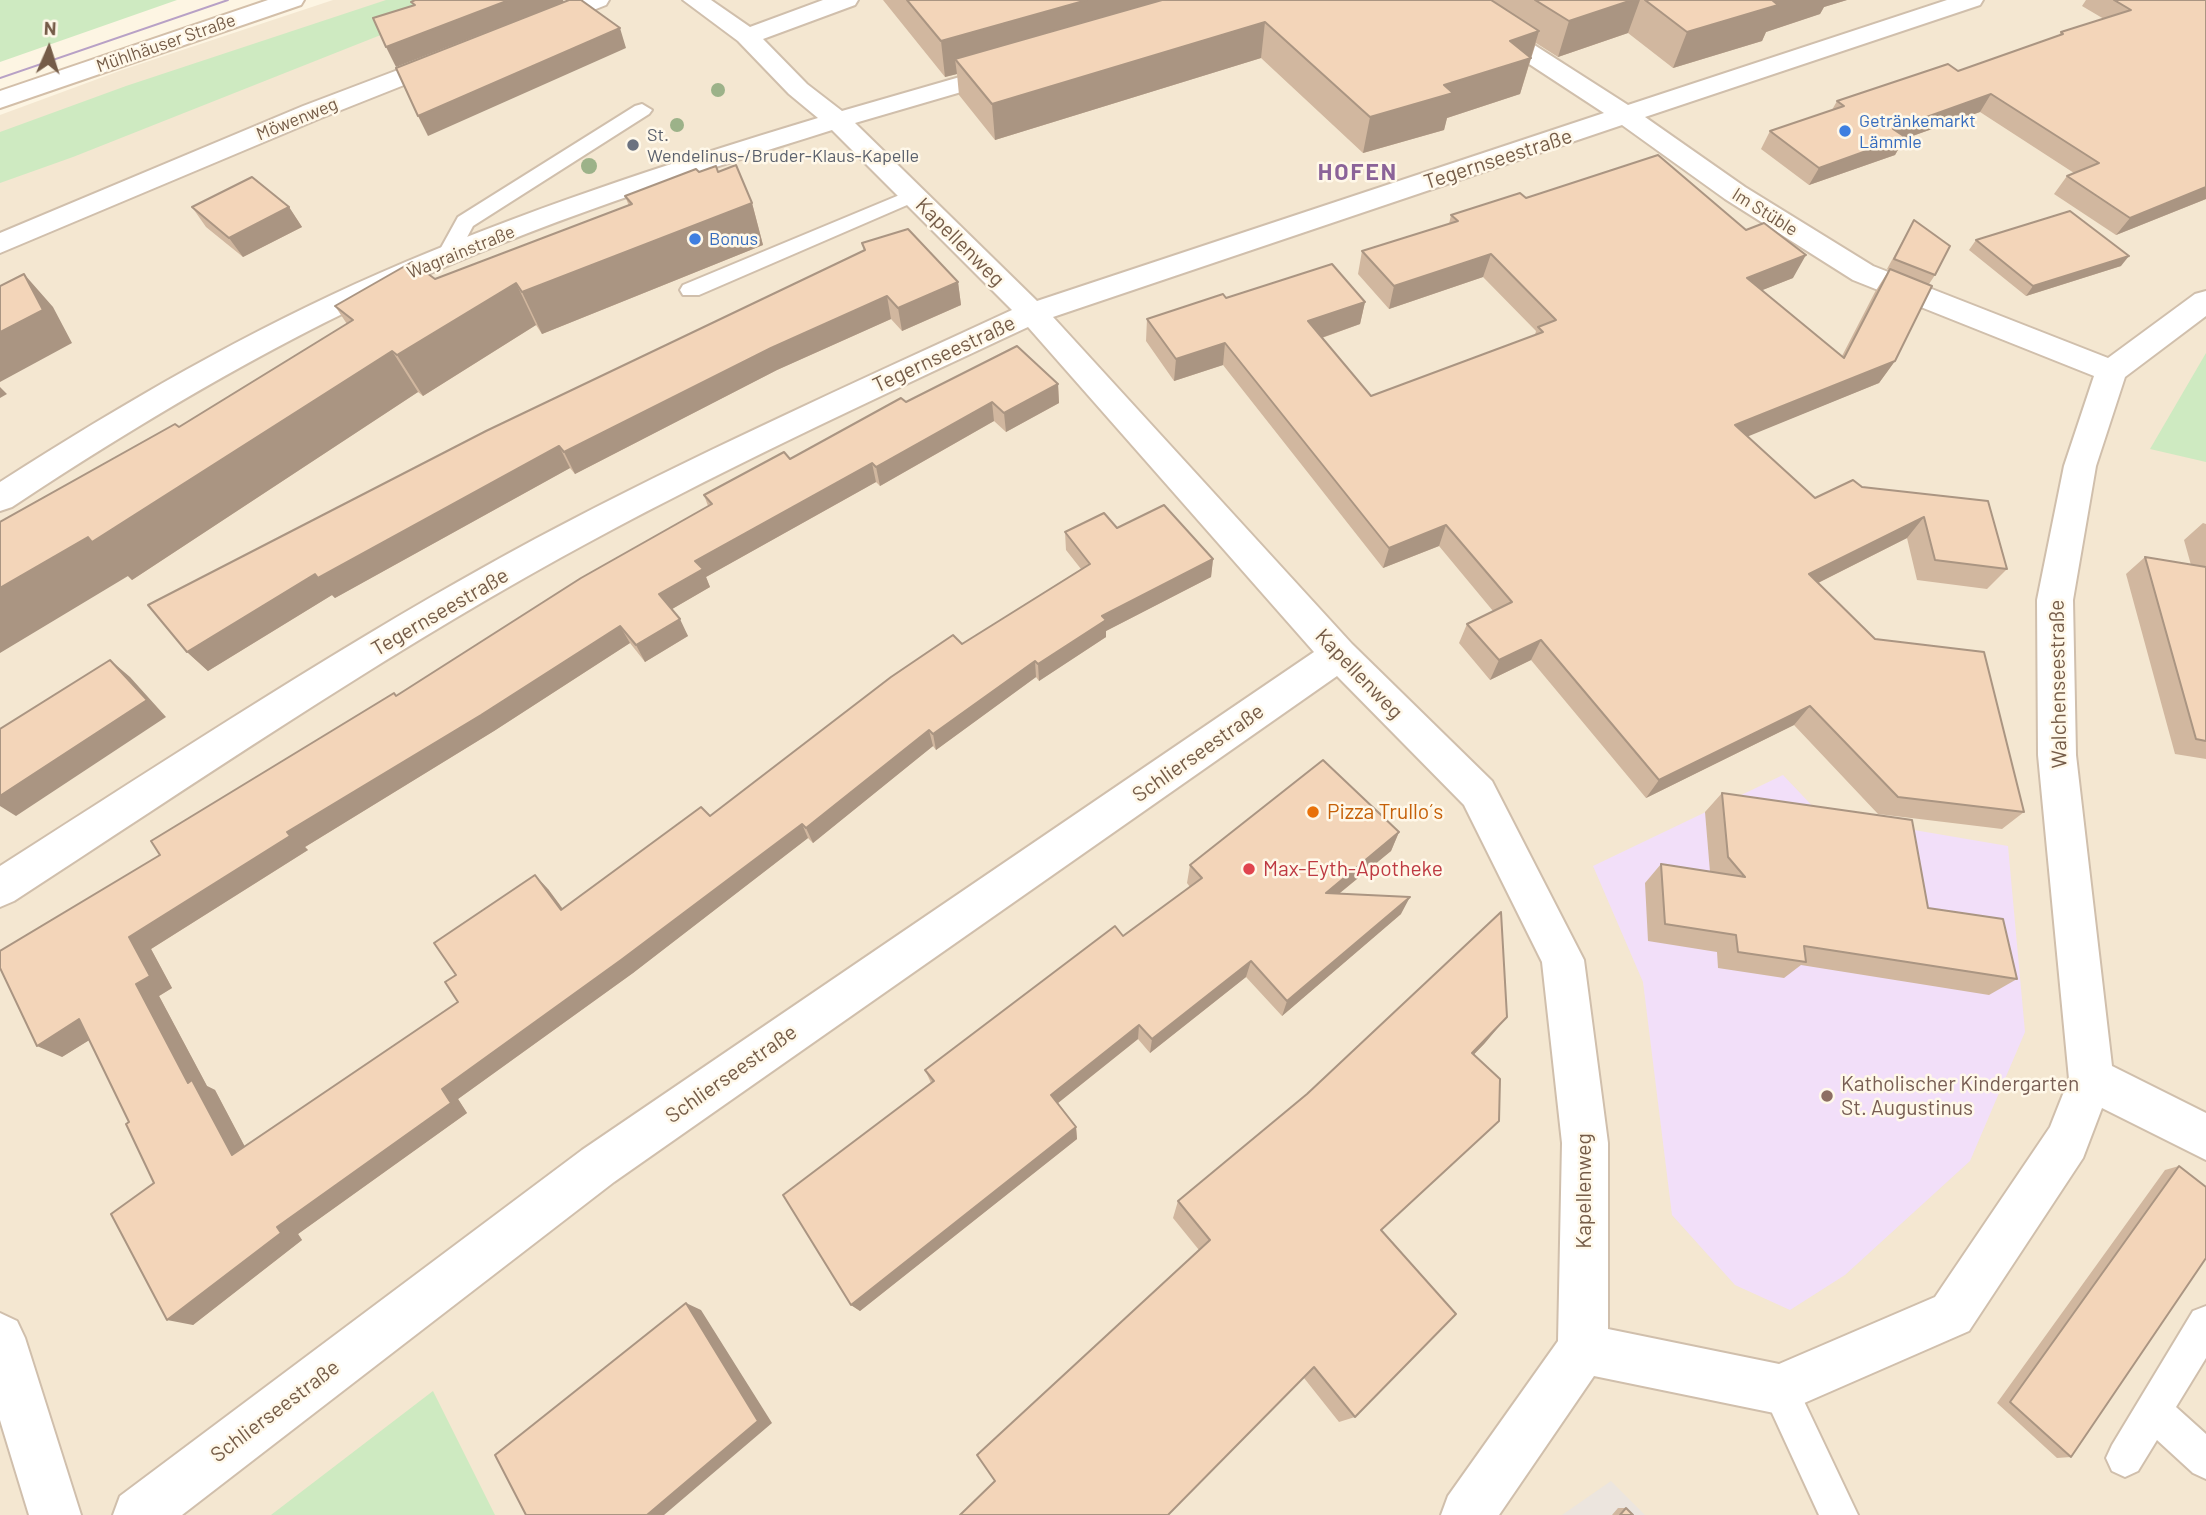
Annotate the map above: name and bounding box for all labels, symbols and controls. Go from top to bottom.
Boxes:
street label: Mühlhäuser Straße [94,9,238,77]
north arrow [14,14,84,84]
text: N [43,16,57,39]
street label: Möwenweg [253,93,341,145]
place label: Getränkemarkt Lämmle [1859,110,1976,152]
street label: Tegernseestraße [1421,123,1575,195]
marker: Getränkemarkt Lämmle [1837,123,1853,139]
place label: St. Wendelinus-/Bruder-Klaus-Kapelle [647,124,919,166]
marker: St. Wendelinus-/Bruder-Klaus-Kapelle [625,137,641,153]
district label: HOFEN [1318,158,1398,186]
street label: Im Stüble [1728,183,1802,241]
street label: Kapellenweg [910,192,1010,292]
street label: Wagrainstraße [404,221,518,283]
place label: Bonus [709,228,758,250]
marker: Bonus [687,231,703,247]
street label: Tegernseestraße [869,310,1019,398]
street label: Tegernseestraße [367,563,513,661]
street label: Walchenseestraße [2044,599,2072,769]
street label: Kapellenweg [1310,624,1408,724]
street label: Schlierseestraße [1127,698,1269,808]
place label: Pizza Trullo´s [1327,799,1443,825]
marker: Pizza Trullo´s [1305,804,1321,820]
place label: Max-Eyth-Apotheke [1263,856,1443,882]
marker: Max-Eyth-Apotheke [1241,861,1257,877]
street label: Schlierseestraße [660,1019,802,1129]
place label: Katholischer Kindergarten St. Augustinus [1841,1071,2079,1121]
marker: Katholischer Kindergarten St. Augustinus [1819,1088,1835,1104]
street label: Kapellenweg [1571,1133,1597,1249]
street label: Schlierseestraße [206,1354,344,1468]

